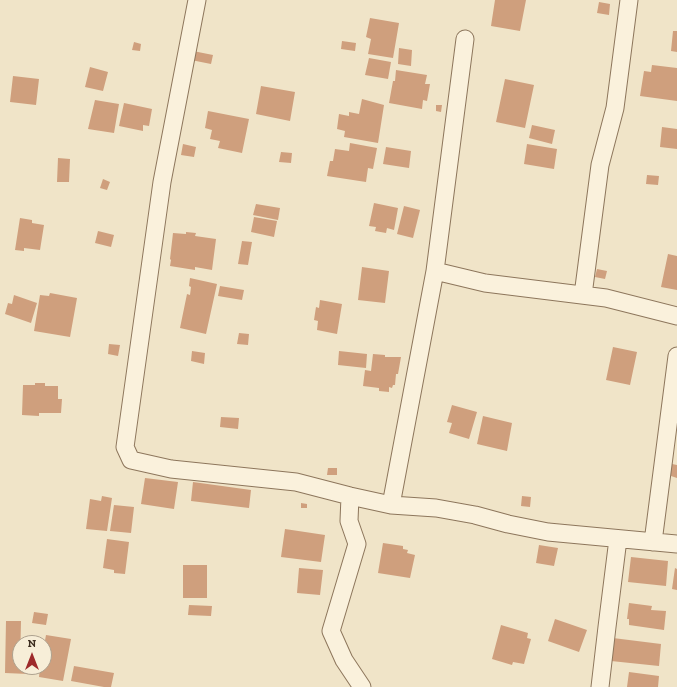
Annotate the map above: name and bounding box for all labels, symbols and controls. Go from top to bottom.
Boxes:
north arrow [12,635,52,675]
text: N [28,637,36,650]

